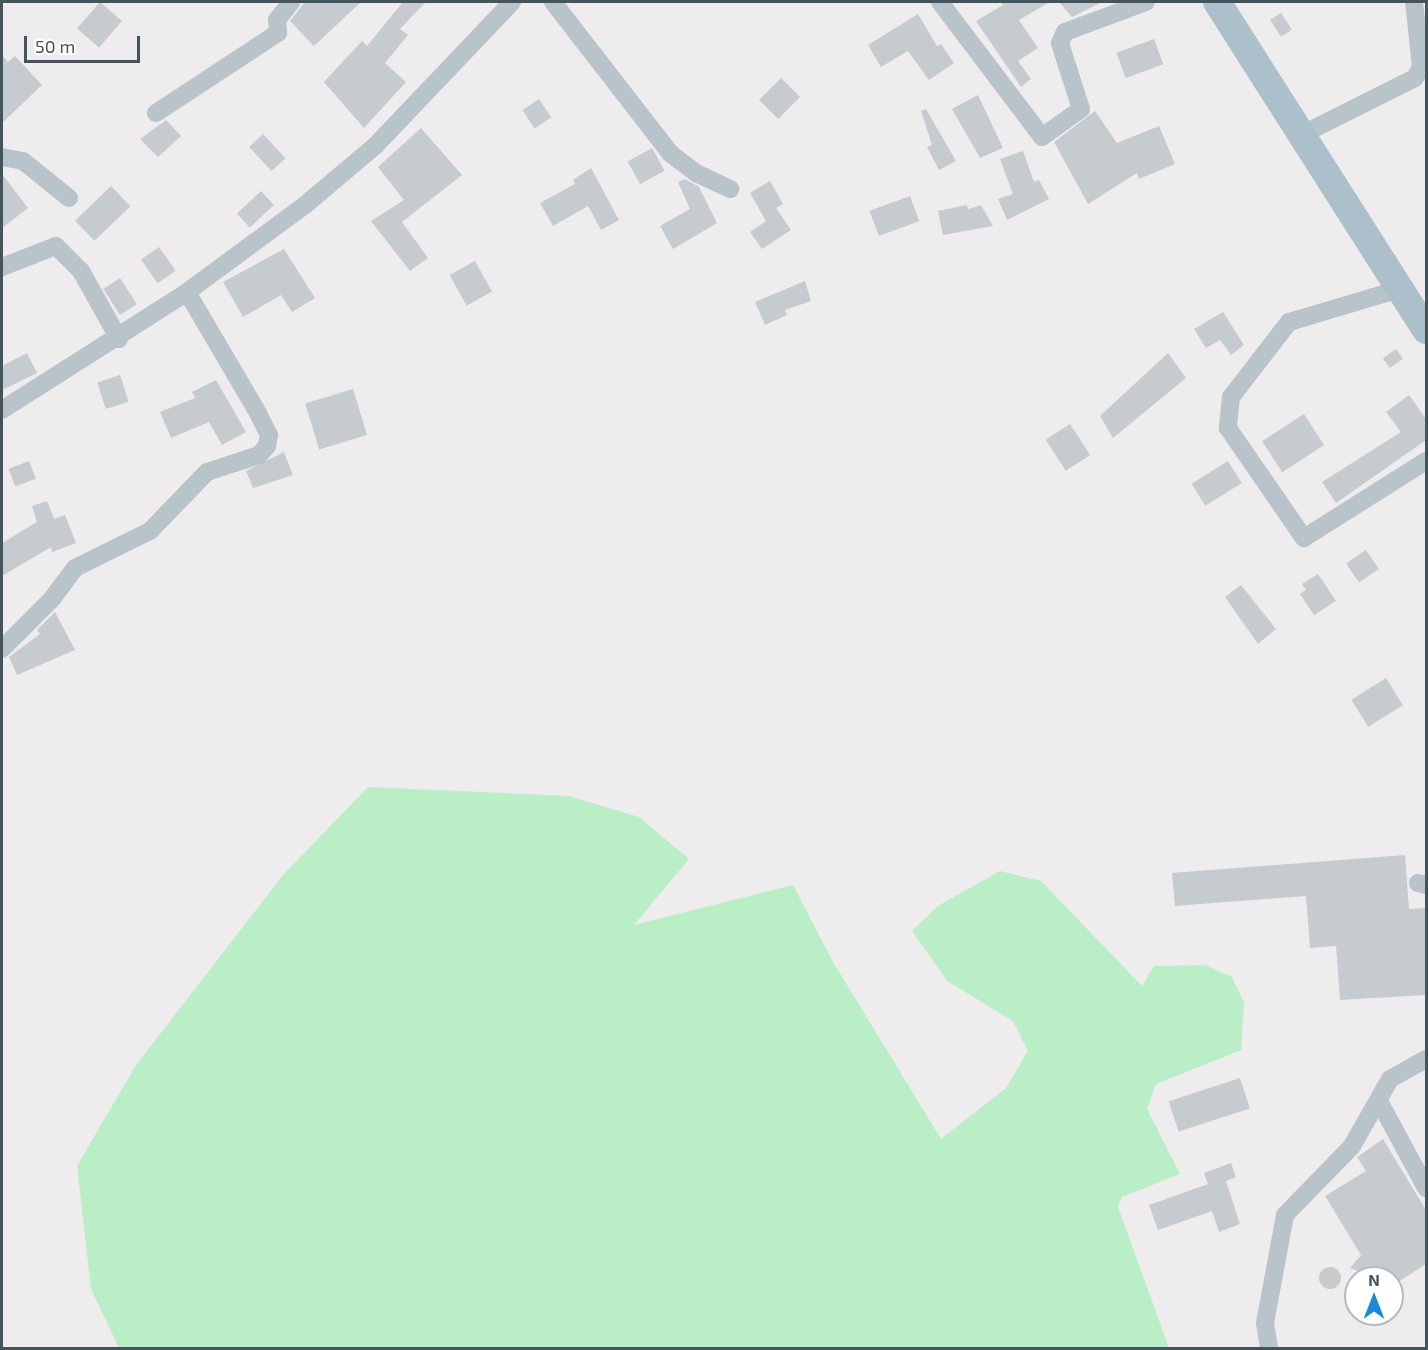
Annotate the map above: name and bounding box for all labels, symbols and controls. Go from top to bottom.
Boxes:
scale bar [27,24,142,62]
text: 50 m [35,35,75,57]
north arrow [1344,1266,1404,1326]
text: N [1368,1270,1380,1289]

